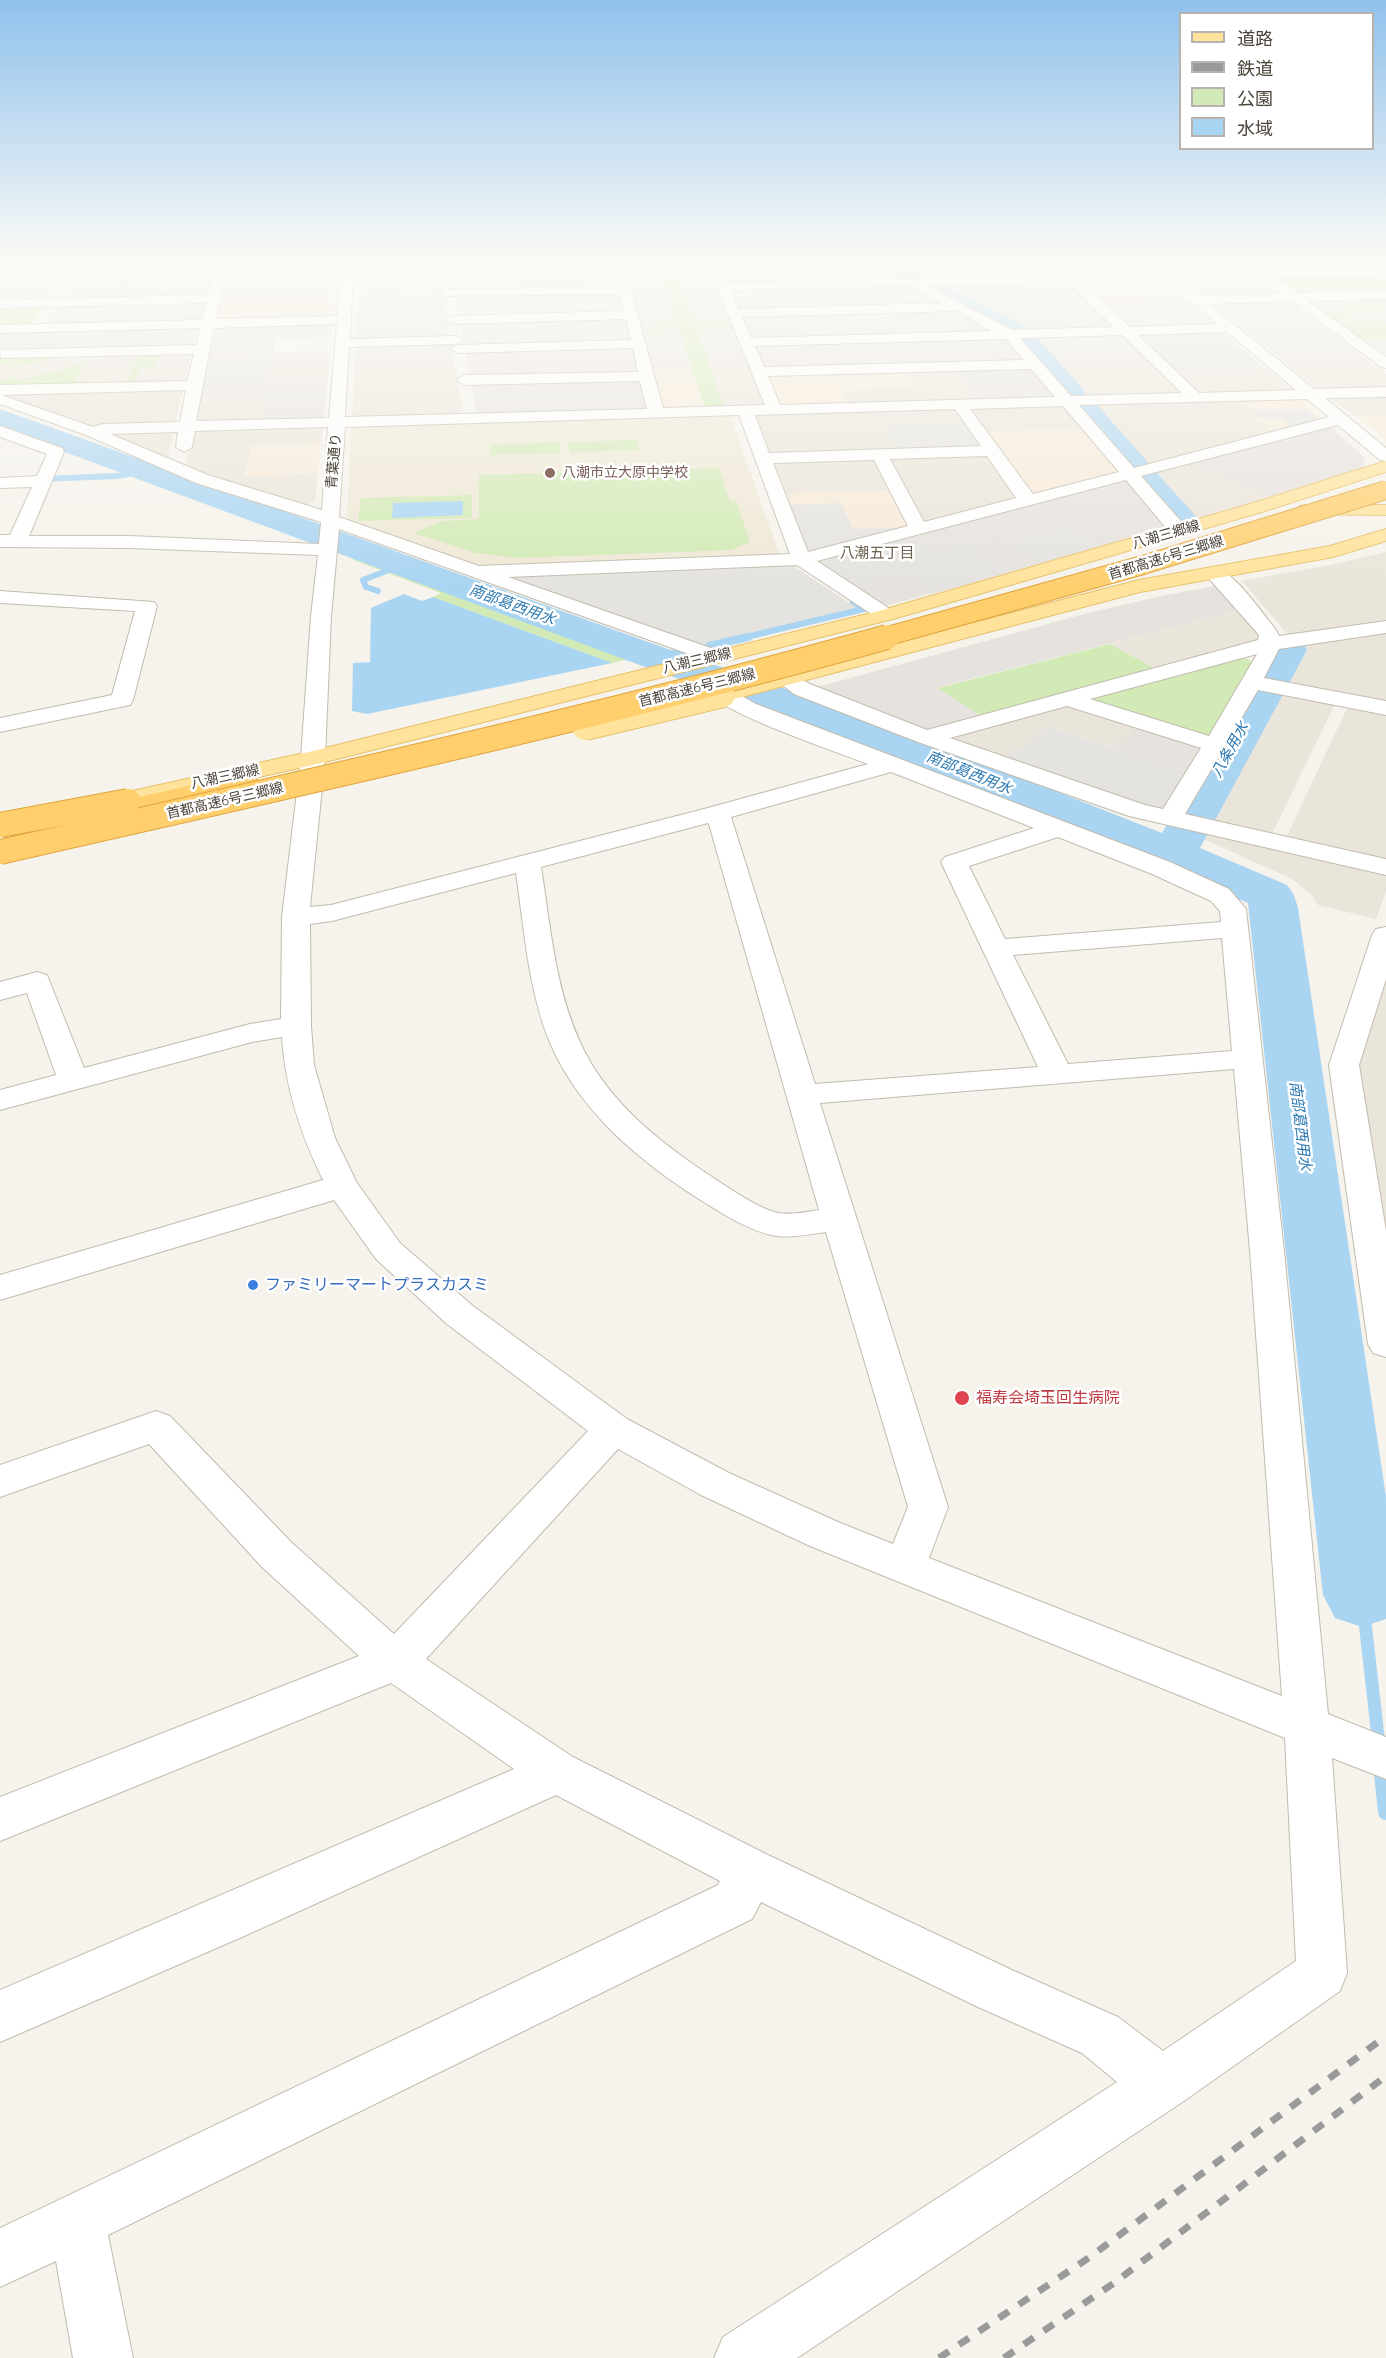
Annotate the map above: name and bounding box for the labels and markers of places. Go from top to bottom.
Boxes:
place label: 八潮市立大原中学校 [562,465,688,481]
marker: 八潮市立大原中学校 [543,466,557,480]
place label: ファミリーマートプラスカスミ [265,1275,489,1295]
marker: ファミリーマートプラスカスミ [246,1278,260,1292]
place label: 福寿会埼玉回生病院 [976,1388,1120,1408]
marker: 福寿会埼玉回生病院 [953,1389,971,1407]

